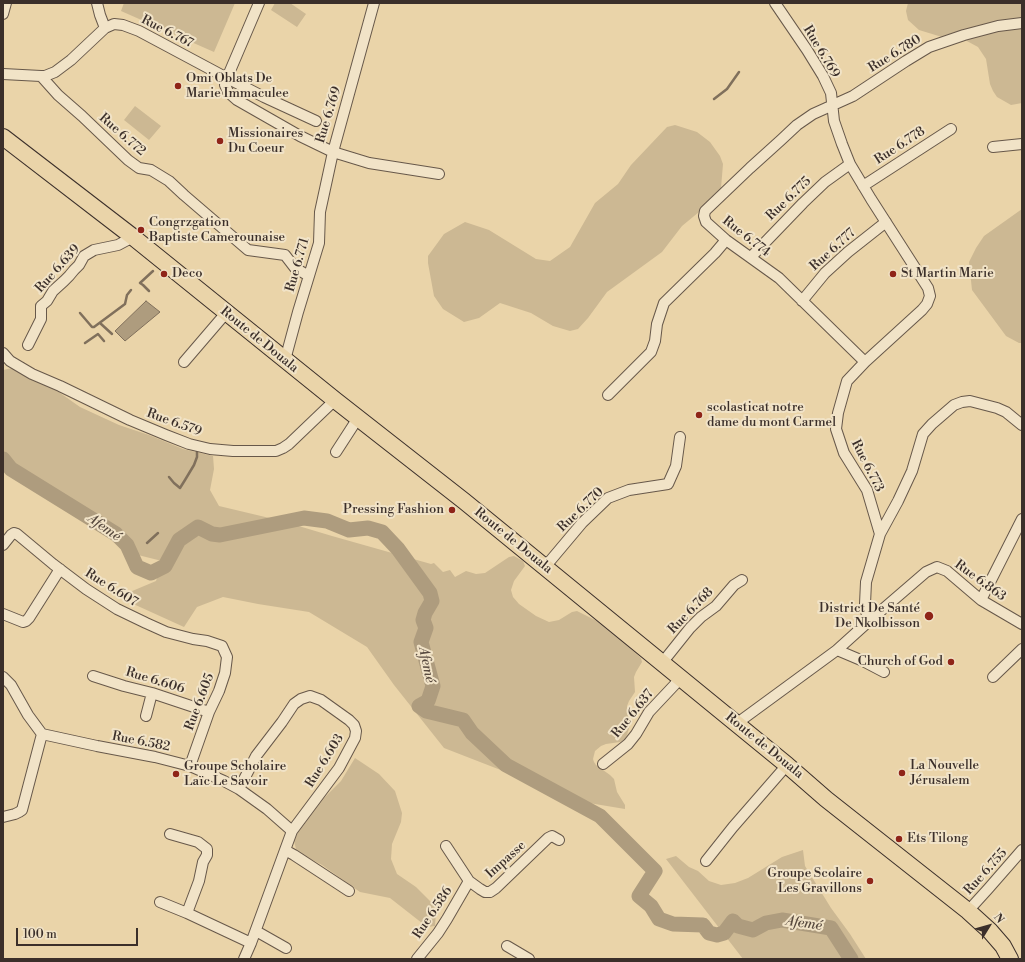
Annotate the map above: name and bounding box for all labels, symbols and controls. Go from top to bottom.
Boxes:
street label: Rue 6.767 [138,12,196,52]
street label: Rue 6.769 [799,23,843,81]
street label: Rue 6.780 [866,32,924,76]
place label: Omi Oblats De Marie Immaculee [186,71,289,102]
marker: Omi Oblats De Marie Immaculee [173,81,183,91]
street label: Rue 6.769 [313,85,345,145]
street label: Rue 6.772 [95,110,149,160]
street label: Rue 6.778 [872,124,928,168]
place label: Missionaires Du Coeur [228,126,303,157]
marker: Missionaires Du Coeur [215,136,225,146]
street label: Rue 6.775 [763,174,815,224]
street label: Rue 6.774 [719,213,773,261]
place label: Congrzgation Baptiste Camerounaise [149,215,285,246]
marker: Congrzgation Baptiste Camerounaise [136,225,146,235]
street label: Rue 6.777 [807,225,859,275]
street label: Rue 6.771 [283,236,313,294]
street label: Rue 6.639 [32,242,84,296]
place label: Deco [172,266,203,282]
place label: St Martin Marie [901,266,994,282]
marker: Deco [159,269,169,279]
marker: St Martin Marie [888,269,898,279]
street label: Route de Douala [217,304,301,376]
place label: scolasticat notre dame du mont Carmel [707,400,836,431]
street label: Rue 6.579 [144,406,204,440]
marker: scolasticat notre dame du mont Carmel [694,410,704,420]
street label: Rue 6.773 [847,437,887,495]
street label: Rue 6.770 [555,484,607,536]
place label: Pressing Fashion [343,502,444,518]
marker: Pressing Fashion [447,505,457,515]
street label: Route de Douala [471,505,555,577]
water label: Afemé [84,511,124,545]
street label: Rue 6.863 [951,557,1009,605]
street label: Rue 6.607 [82,566,140,610]
street label: Rue 6.768 [665,585,717,637]
place label: District De Santé De Nkolbisson [819,601,920,632]
marker: District De Santé De Nkolbisson [923,610,935,622]
water label: Afemé [414,645,438,685]
place label: Church of God [858,654,943,670]
marker: Church of God [946,657,956,667]
street label: Rue 6.606 [124,665,186,697]
street label: Rue 6.605 [182,671,218,733]
street label: Rue 6.637 [609,687,657,741]
street label: Route de Douala [722,710,806,782]
street label: Rue 6.582 [111,729,171,755]
street label: Rue 6.603 [302,731,348,791]
place label: La Nouvelle Jérusalem [910,758,979,789]
place label: Groupe Scholaire Laïc Le Savoir [184,759,286,790]
marker: La Nouvelle Jérusalem [897,768,907,778]
marker: Groupe Scholaire Laïc Le Savoir [171,769,181,779]
place label: Ets Tilong [907,831,968,847]
marker: Ets Tilong [894,834,904,844]
street label: Impasse [483,838,529,882]
street label: Rue 6.755 [961,846,1011,898]
place label: Groupe Scolaire Les Gravillons [767,866,862,897]
marker: Groupe Scolaire Les Gravillons [865,876,875,886]
street label: Rue 6.586 [410,884,456,942]
north arrow [969,906,1009,946]
text: N [990,911,1007,926]
water label: Afemé [785,913,823,935]
scale bar [18,920,140,946]
text: 100 m [23,927,57,942]

